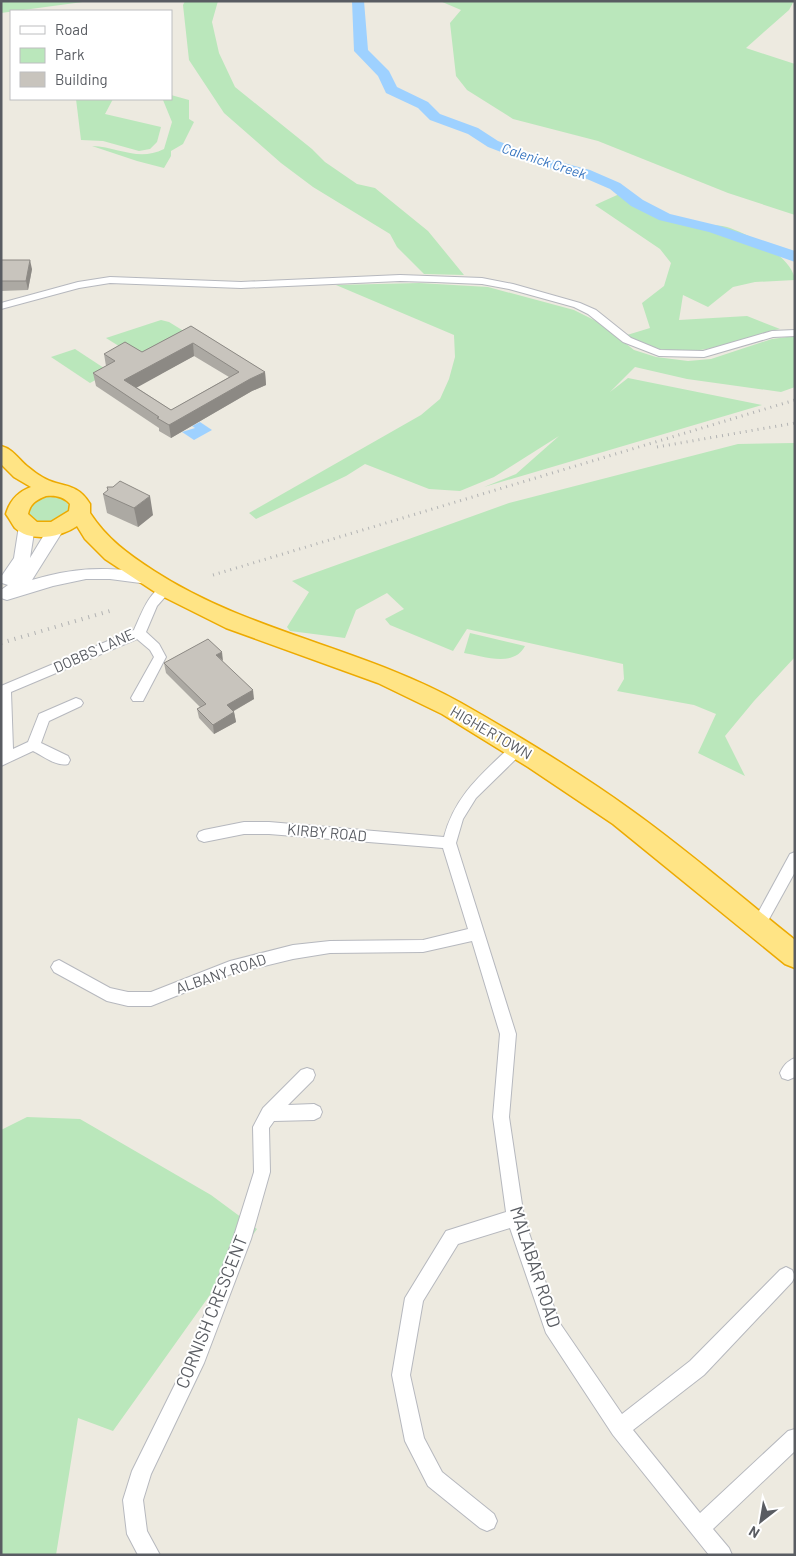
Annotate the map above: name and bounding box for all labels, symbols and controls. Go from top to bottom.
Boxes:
legend [10,10,172,100]
text: Road [55,20,88,38]
text: Park [55,45,85,63]
text: Building [55,70,108,88]
water label: Calenick Creek [500,139,589,182]
street label: DOBBS LANE [50,624,137,676]
street label: HIGHERTOWN [448,702,535,763]
street label: KIRBY ROAD [287,820,368,844]
street label: ALBANY ROAD [173,949,268,997]
street label: MALABAR ROAD [506,1203,566,1330]
street label: CORNISH CRESCENT [170,1232,252,1392]
north arrow [736,1496,786,1546]
text: N [746,1523,762,1542]

